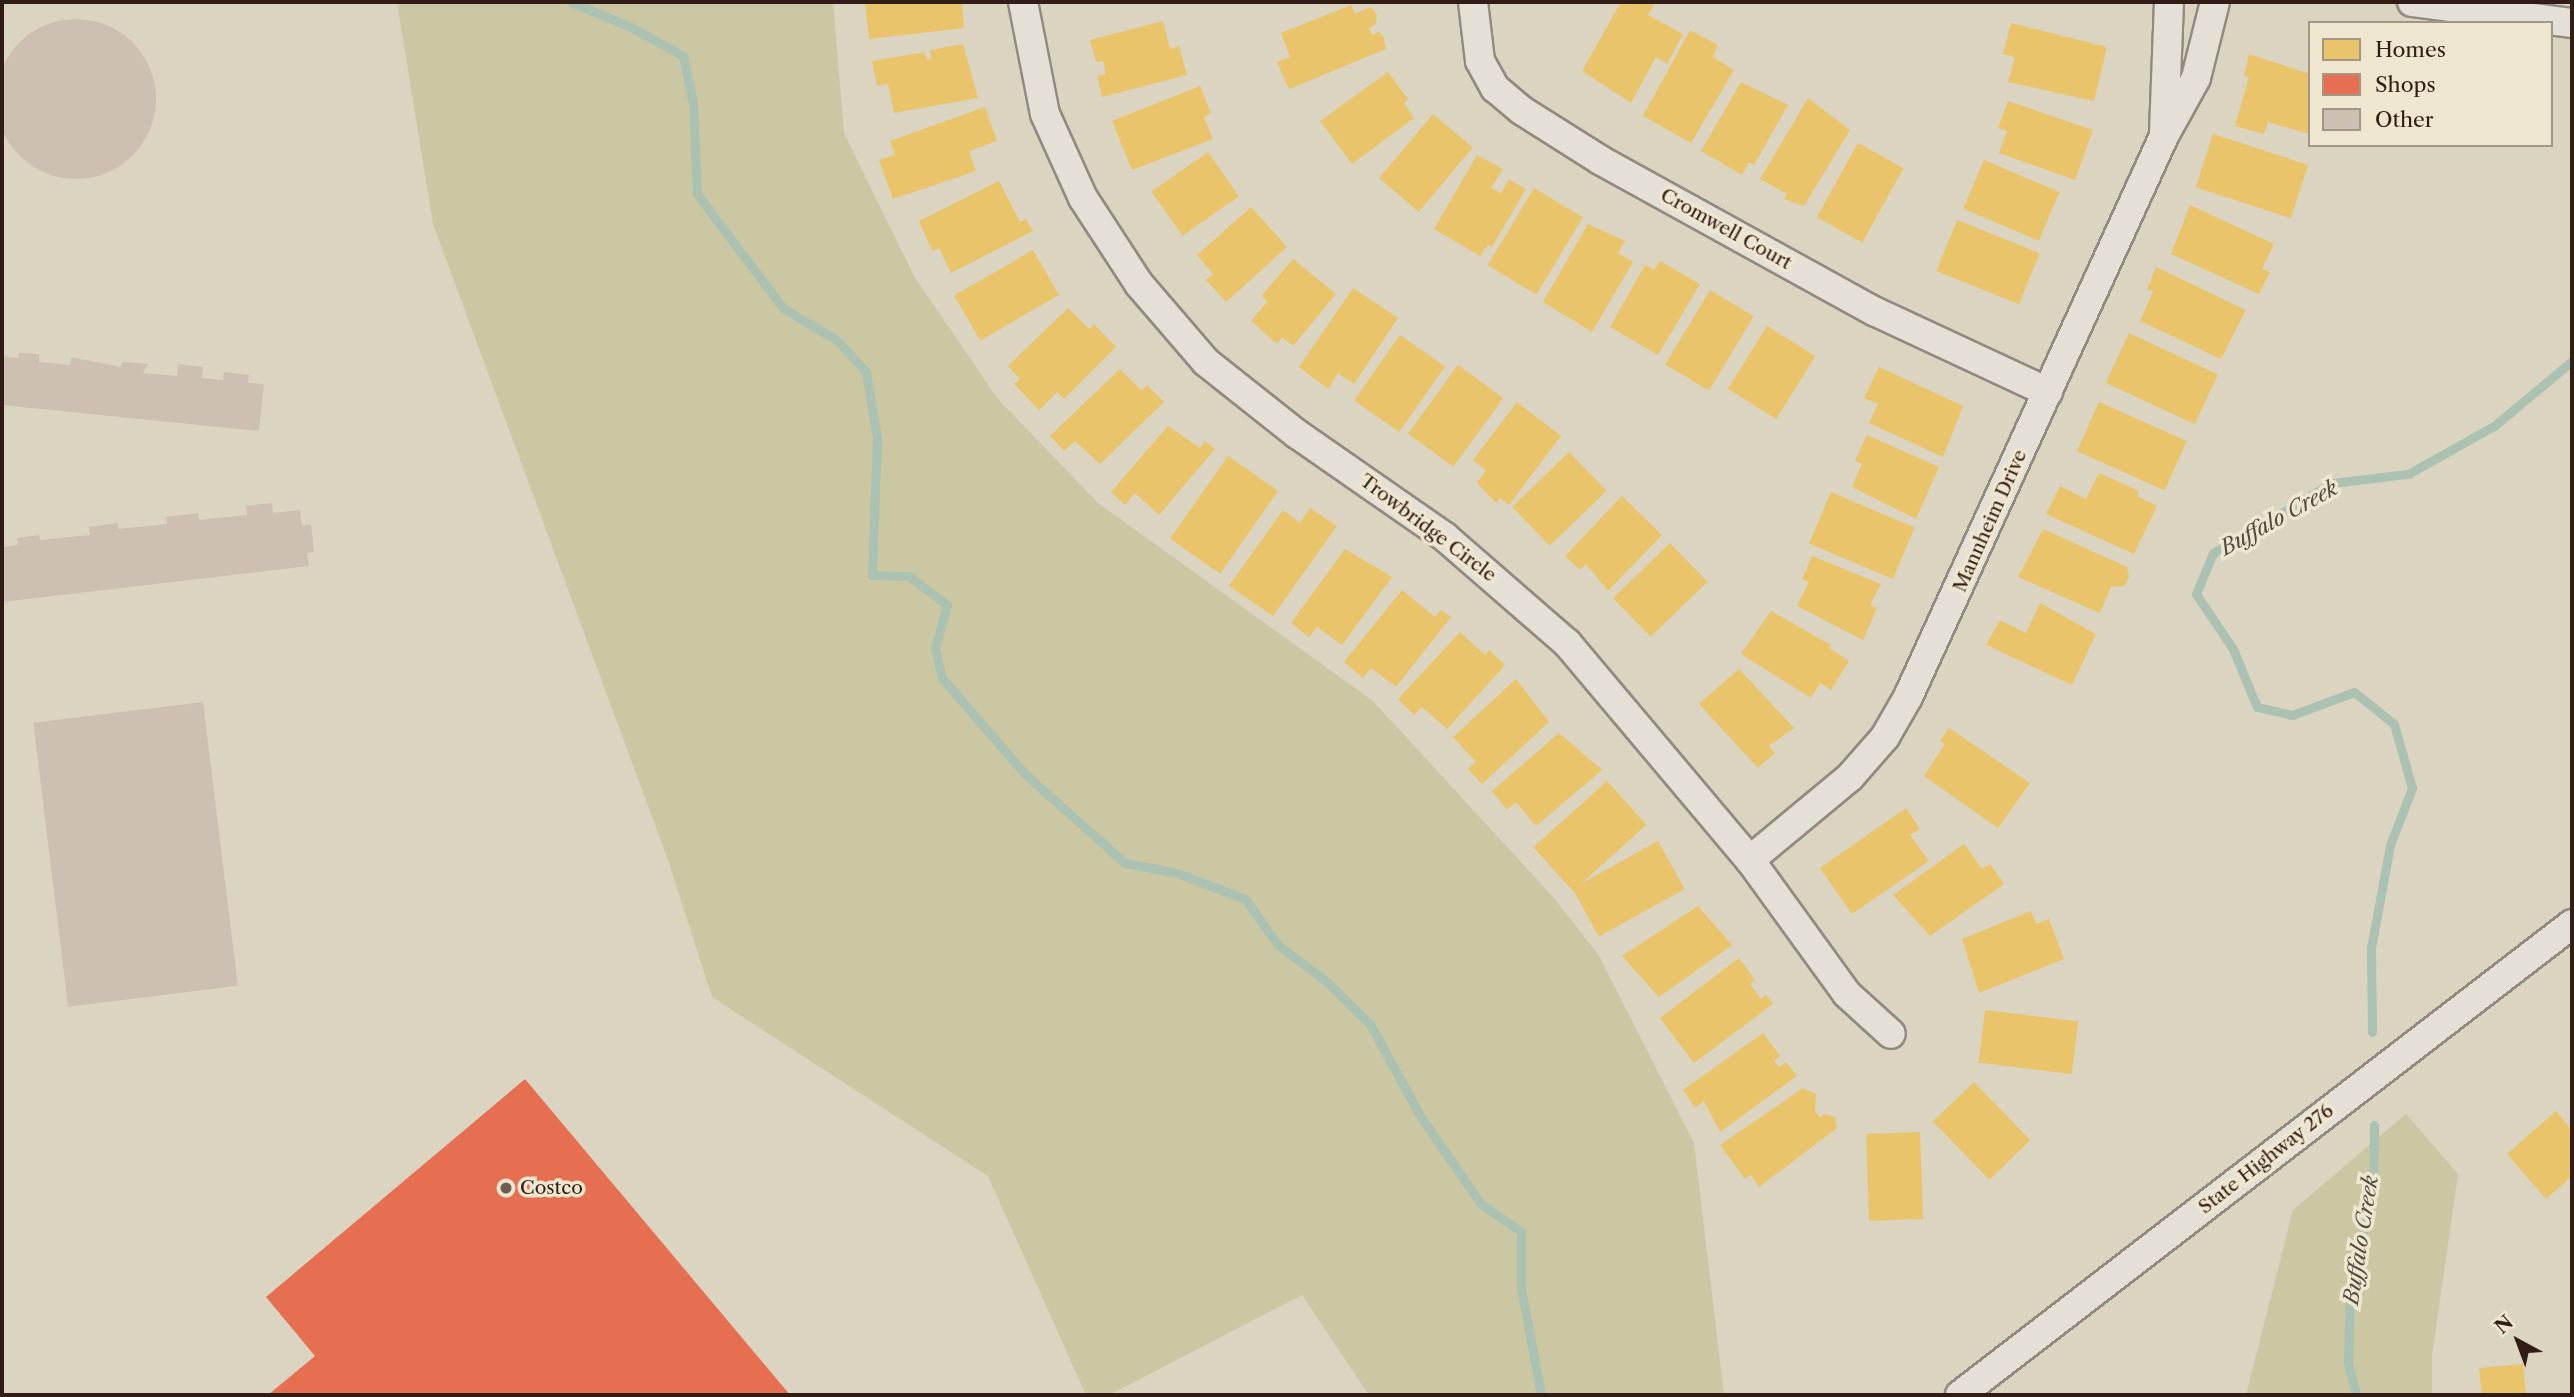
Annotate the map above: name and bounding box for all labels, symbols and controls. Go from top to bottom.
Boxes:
legend [2308,21,2553,147]
text: Homes [2375,37,2446,62]
text: Shops [2375,72,2436,97]
text: Other [2375,107,2434,132]
street label: Cromwell Court [1657,184,1795,274]
street label: Mannheim Drive [1948,446,2032,596]
street label: Trowbridge Circle [1355,469,1501,587]
water label: Buffalo Creek [2216,475,2342,561]
street label: State Highway 276 [2194,1099,2338,1219]
water label: Buffalo Creek [2338,1174,2384,1306]
place label: Costco [520,1177,583,1199]
marker: Costco [498,1180,514,1196]
north arrow [2483,1306,2553,1376]
text: N [2490,1311,2518,1339]

